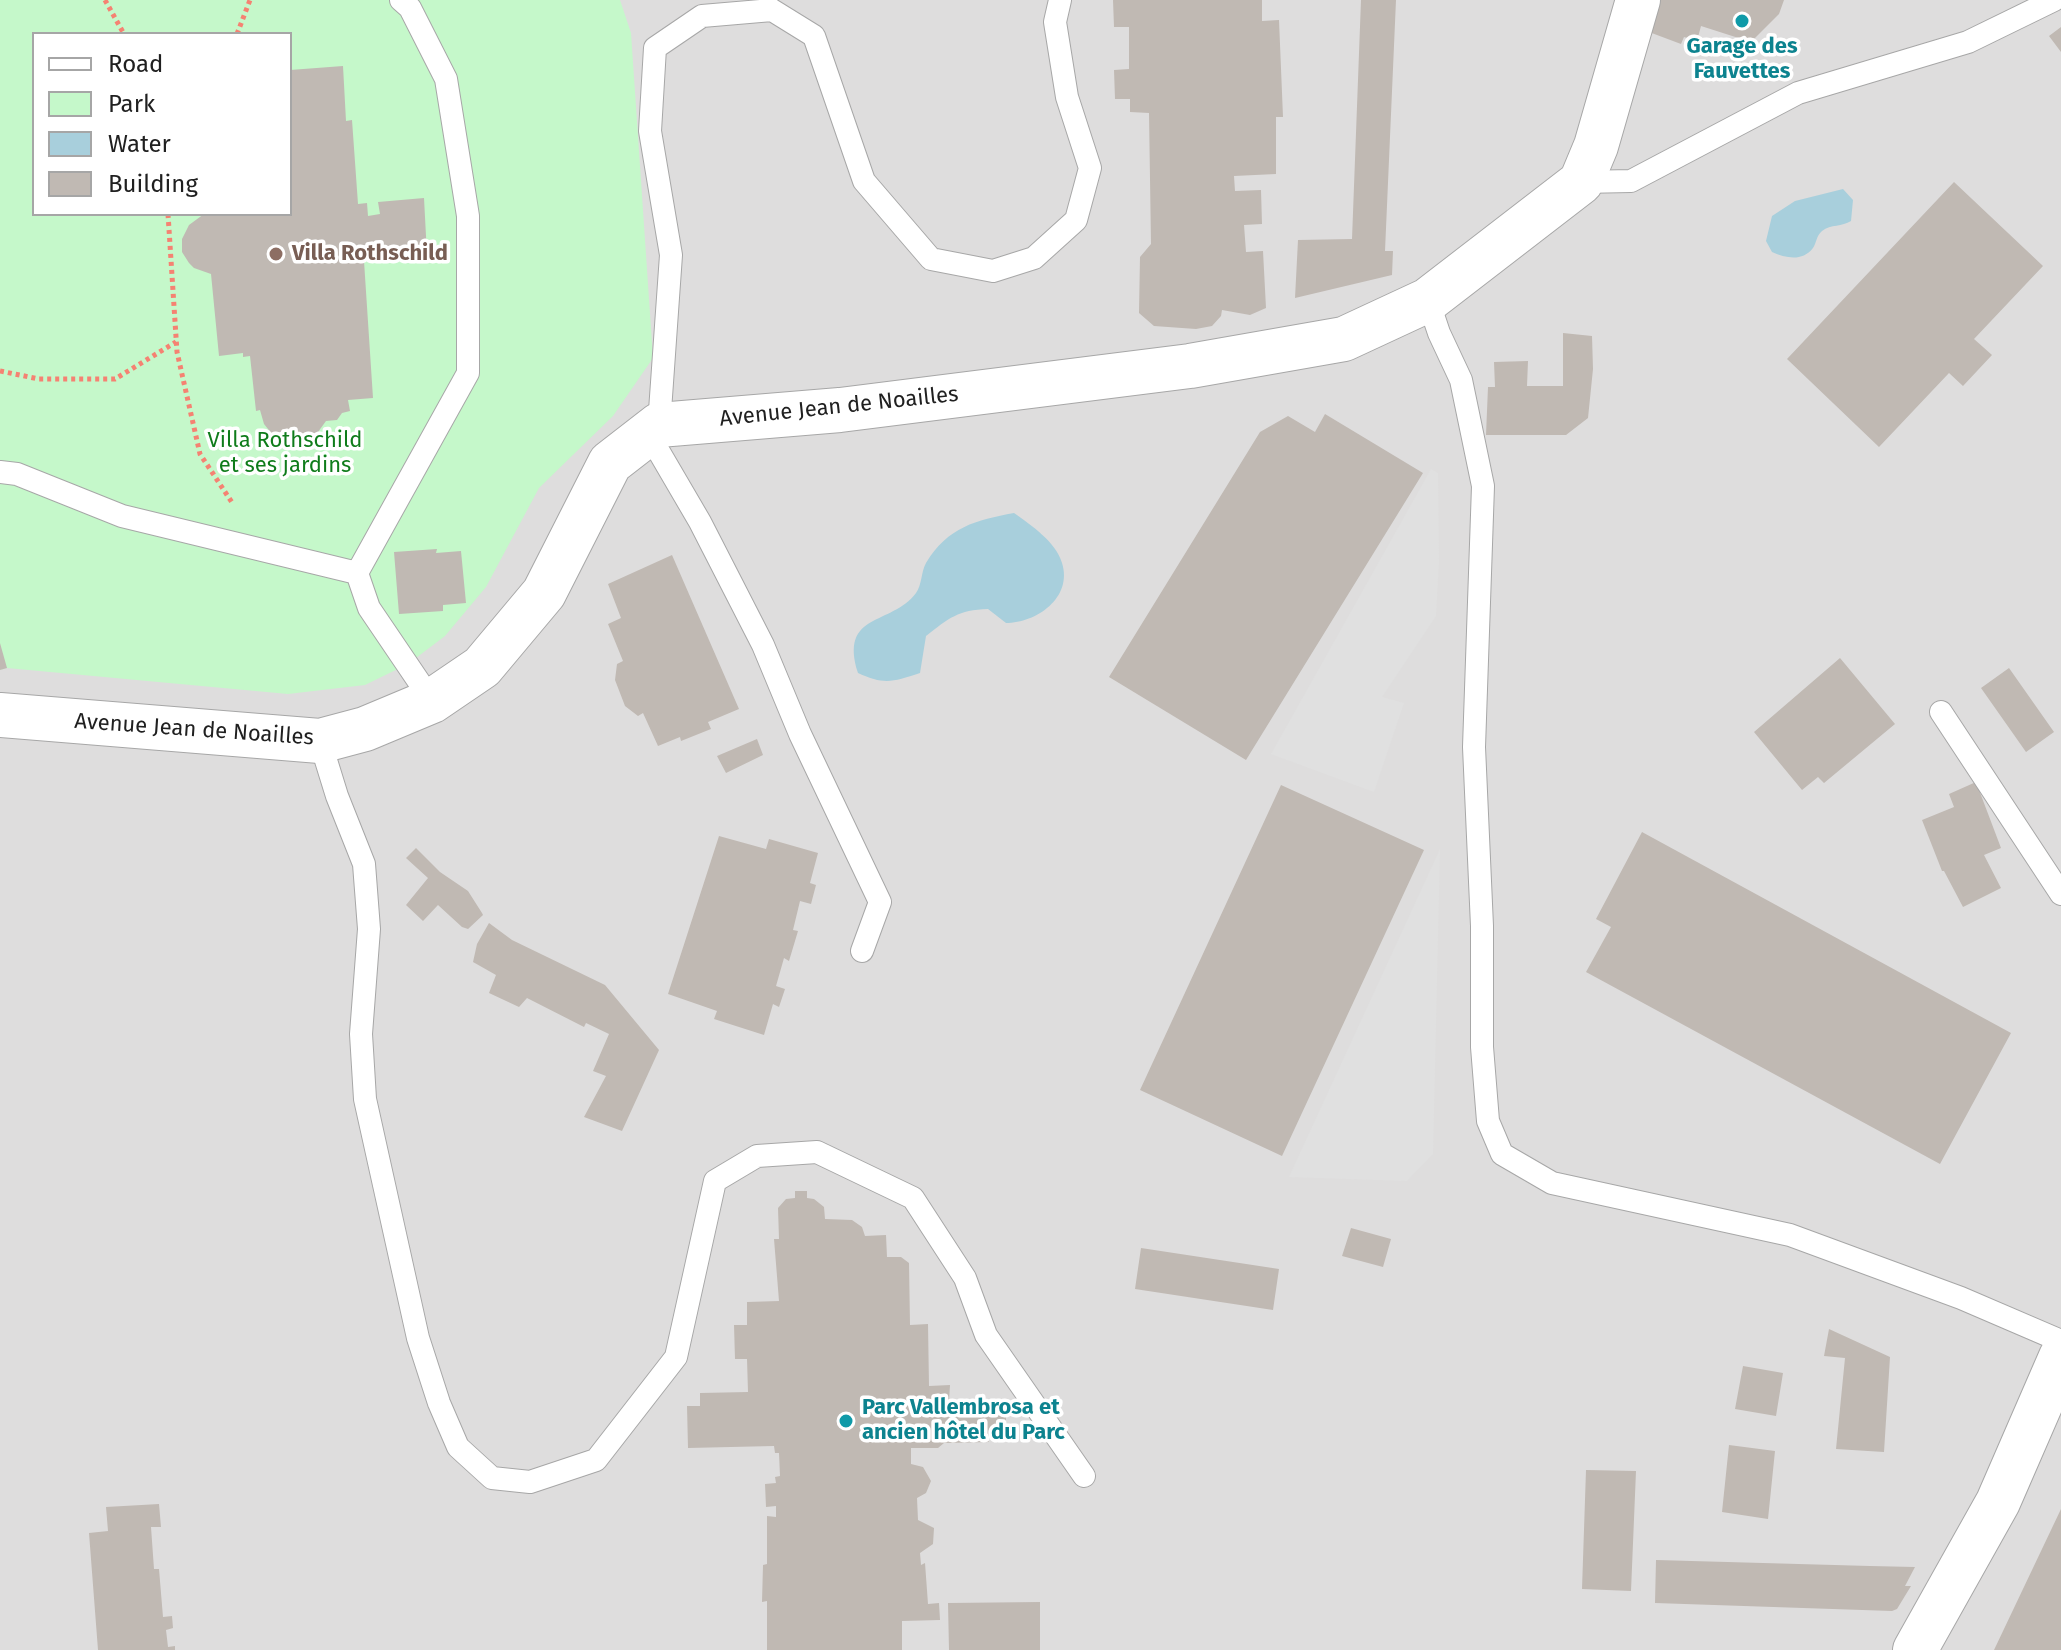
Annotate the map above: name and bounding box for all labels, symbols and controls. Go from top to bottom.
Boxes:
marker: Garage des Fauvettes [1733,12,1751,30]
legend [32,32,292,216]
place label: Garage des Fauvettes [1686,34,1798,86]
text: Road [108,50,163,78]
text: Park [108,90,155,118]
text: Water [108,130,171,158]
text: Building [108,170,198,198]
place label: Villa Rothschild [292,241,448,267]
marker: Villa Rothschild [267,245,285,263]
street label: Avenue Jean de Noailles [718,381,960,433]
park label: Villa Rothschild et ses jardins [207,428,363,480]
street label: Avenue Jean de Noailles [73,708,315,752]
place label: Parc Vallembrosa et ancien hôtel du Parc [862,1395,1065,1446]
marker: Parc Vallembrosa et ancien hôtel du Parc [837,1412,855,1430]

